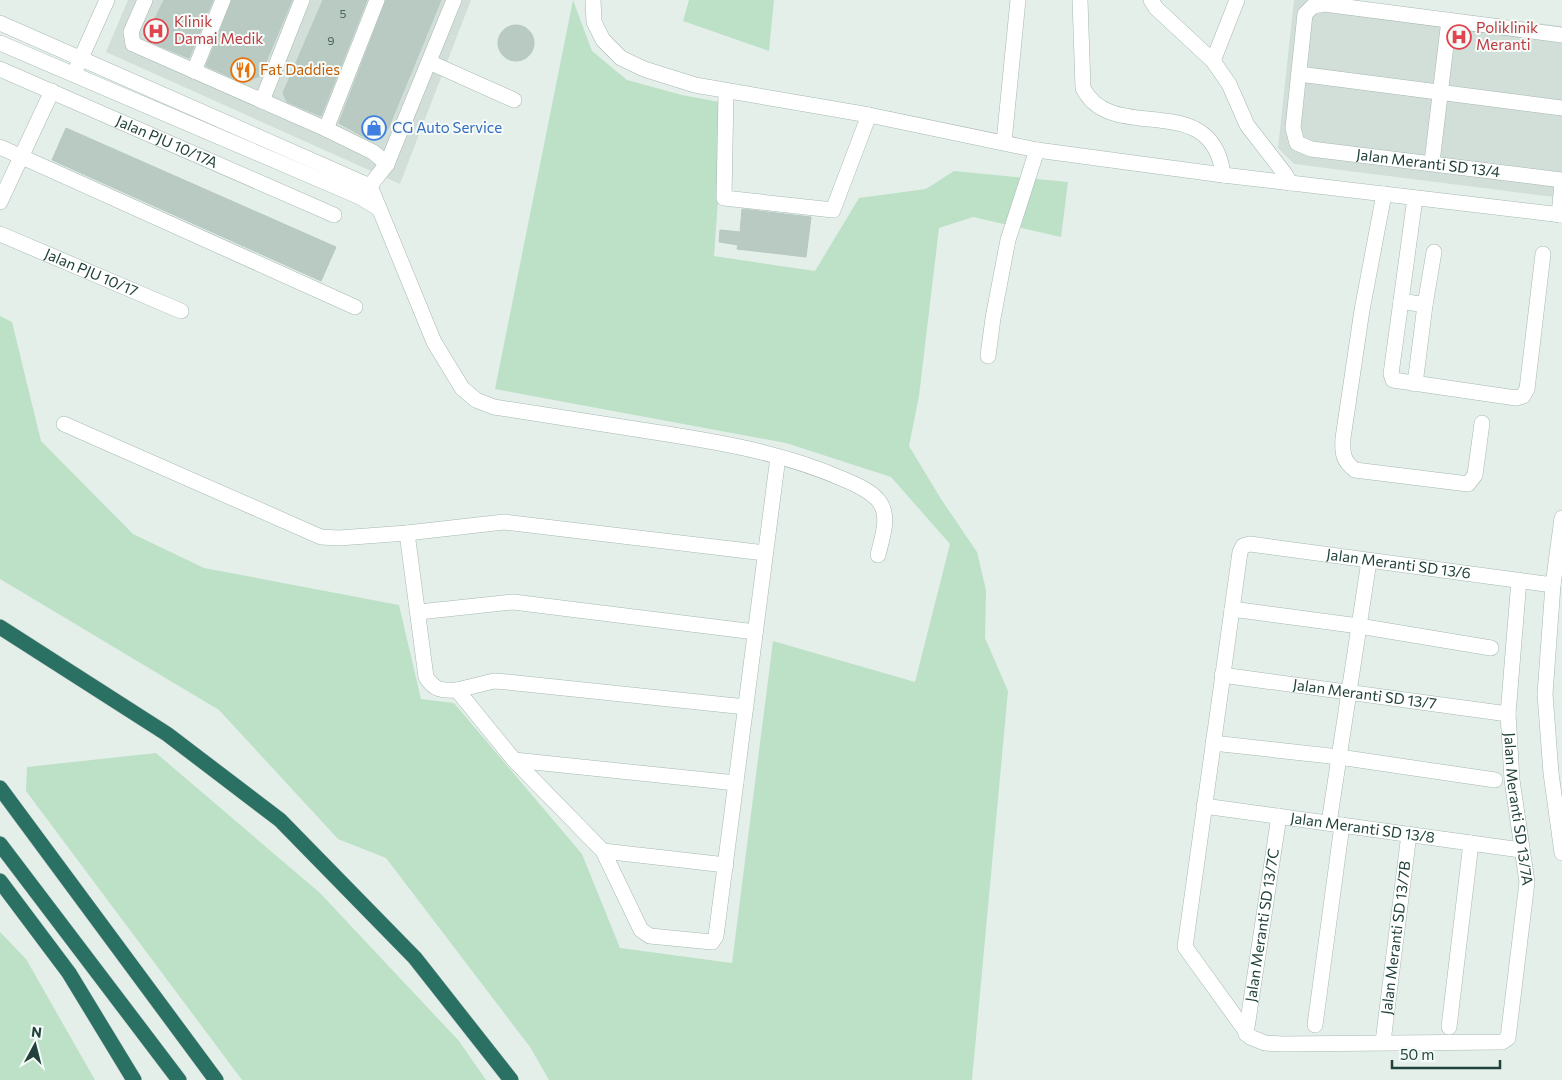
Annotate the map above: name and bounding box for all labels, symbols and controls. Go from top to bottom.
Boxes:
house number: 5 [340,6,347,20]
place label: Klinik Damai Medik [174,12,263,47]
hospital icon: Klinik Damai Medik [143,18,169,44]
place label: Poliklinik Meranti [1476,18,1538,53]
hospital icon: Poliklinik Meranti [1446,24,1472,50]
house number: 9 [327,33,335,47]
restaurant icon: Fat Daddies [230,57,256,83]
place label: Fat Daddies [260,60,340,78]
street label: Jalan PJU 10/17A [114,111,221,171]
shop icon: CG Auto Service [361,115,387,141]
place label: CG Auto Service [392,118,502,136]
street label: Jalan Meranti SD 13/4 [1355,145,1501,180]
street label: Jalan PJU 10/17 [42,244,141,300]
street label: Jalan Meranti SD 13/6 [1325,544,1472,582]
street label: Jalan Meranti SD 13/7 [1292,675,1438,712]
street label: Jalan Meranti SD 13/7A [1501,732,1537,886]
street label: Jalan Meranti SD 13/8 [1289,808,1436,846]
street label: Jalan Meranti SD 13/7C [1241,847,1282,1003]
street label: Jalan Meranti SD 13/7B [1377,860,1414,1015]
north arrow [10,1020,60,1070]
text: N [30,1023,43,1041]
scale bar [1392,1038,1500,1070]
text: 50 m [1400,1045,1434,1063]

